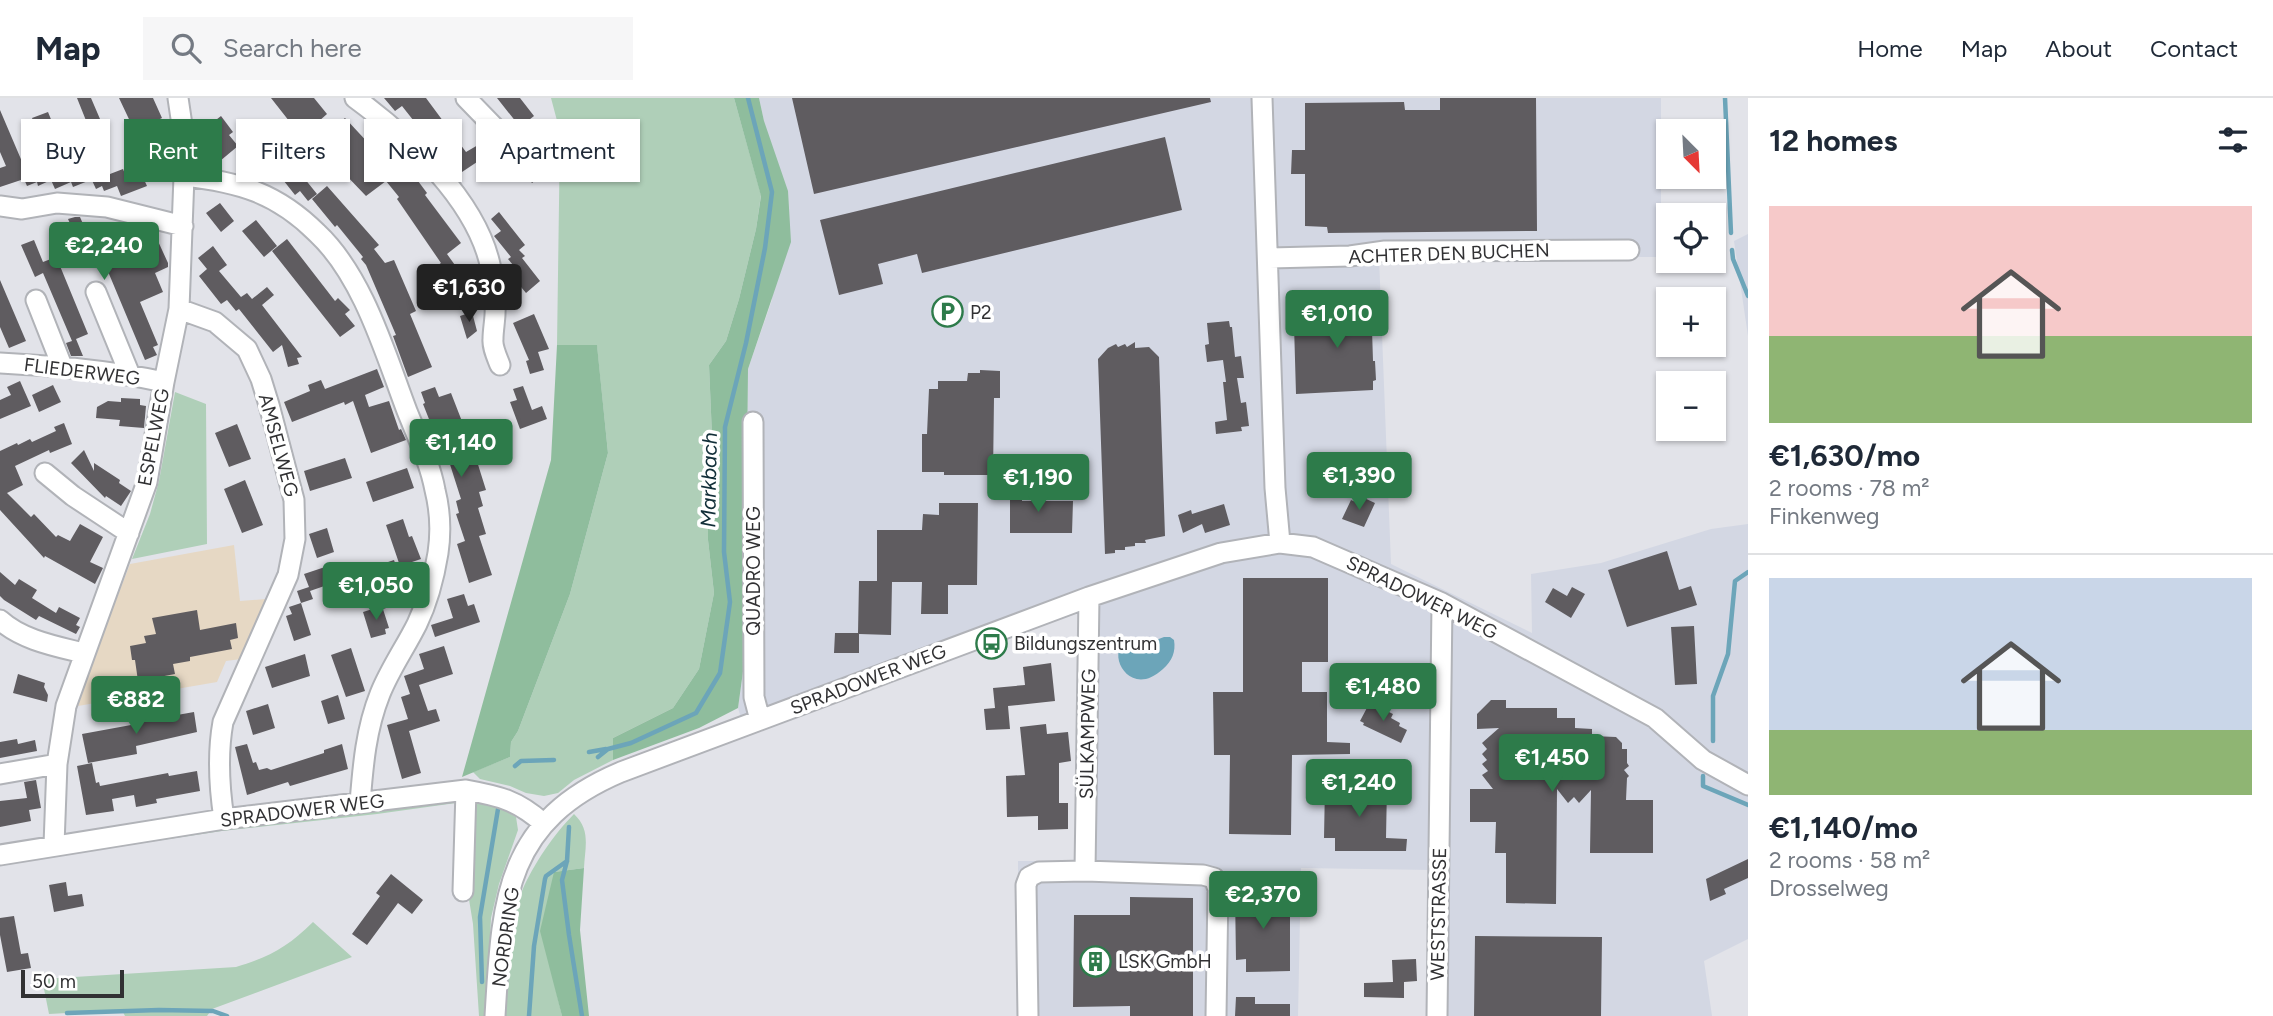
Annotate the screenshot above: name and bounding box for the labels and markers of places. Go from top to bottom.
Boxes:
pin: €2,240 [47,222,161,282]
pin: €1,630 [412,264,526,324]
pin: €1,010 [1280,290,1394,350]
parking icon: P2 [930,295,964,329]
place label: P2 [970,301,992,324]
pin: €1,140 [404,420,518,479]
pin: €1,390 [1302,452,1416,512]
pin: €1,190 [981,454,1095,514]
pin: €1,050 [319,562,433,622]
bus stop icon: Bildungszentrum [974,626,1008,660]
place label: Bildungszentrum [1014,632,1157,655]
pin: €1,480 [1326,664,1440,723]
pin: €882 [95,676,177,736]
pin: €1,450 [1495,734,1609,794]
pin: €1,240 [1302,760,1416,819]
pin: €2,370 [1206,872,1320,931]
building icon: LSK GmbH [1078,944,1112,978]
place label: LSK GmbH [1118,950,1212,973]

